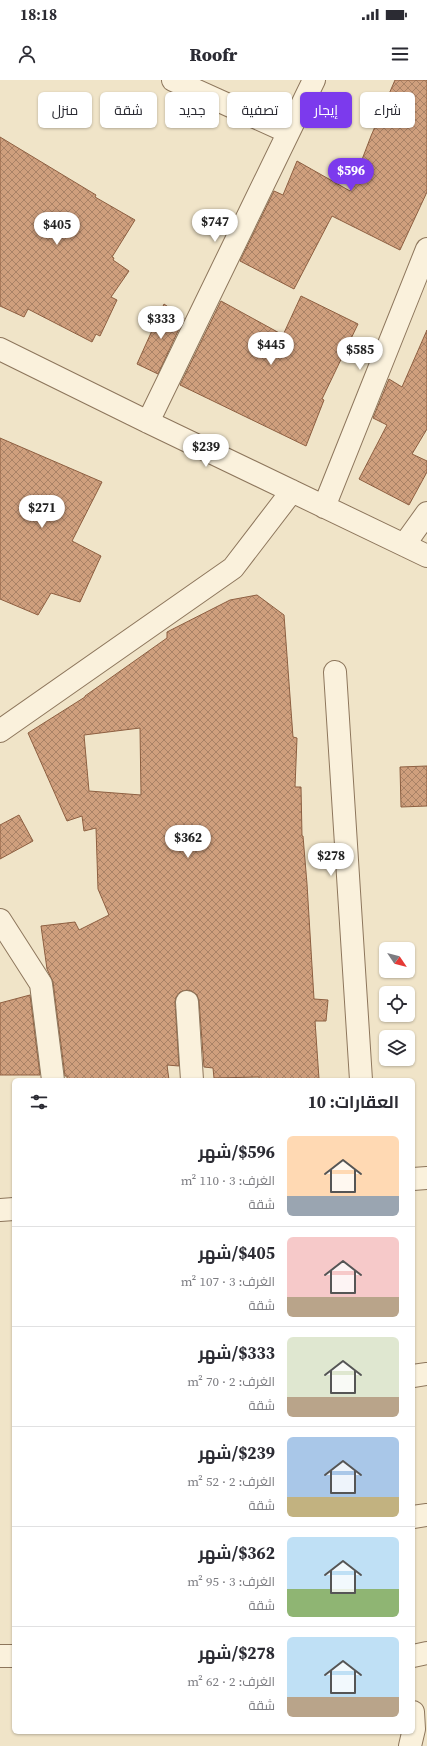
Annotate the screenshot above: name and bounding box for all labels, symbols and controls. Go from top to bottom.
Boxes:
text: 18:18 [20,4,57,25]
text: Roofr [190,42,237,67]
icon: person [16,43,38,65]
icon: menu [389,43,411,65]
chip: منزل [38,92,92,128]
chip: شقة [100,92,157,128]
chip: جديد [165,92,219,128]
chip: تصفية [227,92,292,128]
chip: إيجار [300,92,352,128]
chip: شراء [360,92,415,128]
pin: $596 [327,158,375,192]
text: $596 [337,162,365,179]
pin: $747 [191,209,239,243]
pin: $405 [33,212,81,246]
text: $747 [201,213,229,230]
text: $405 [43,216,71,233]
pin: $333 [137,306,185,340]
text: $333 [147,310,175,327]
pin: $445 [247,332,295,366]
text: $445 [257,336,285,353]
pin: $585 [336,337,384,371]
text: $585 [346,341,374,358]
pin: $239 [182,434,230,468]
text: $239 [192,438,220,455]
pin: $271 [18,495,66,529]
text: $271 [28,499,56,516]
pin: $362 [164,825,212,859]
text: $362 [174,829,202,846]
pin: $278 [307,843,355,877]
text: $278 [317,847,345,864]
north arrow [379,942,415,978]
map controls [379,942,415,1066]
button: locate [379,986,415,1022]
button: layers [379,1030,415,1066]
text: العقارات: 10 [308,1090,399,1114]
icon: filters [28,1091,50,1113]
text: $596/شهر [198,1140,275,1164]
icon: home [319,1152,367,1200]
text: الغرف: 3 · 110 m² [181,1172,275,1189]
text: شقة [248,1196,275,1213]
text: $405/شهر [198,1241,275,1265]
icon: home [319,1253,367,1301]
text: الغرف: 3 · 107 m² [181,1273,275,1290]
text: شقة [248,1297,275,1314]
text: $333/شهر [198,1341,275,1365]
icon: home [319,1353,367,1401]
text: الغرف: 2 · 70 m² [187,1373,275,1390]
text: شقة [248,1397,275,1414]
text: $239/شهر [198,1441,275,1465]
icon: home [319,1453,367,1501]
text: الغرف: 2 · 52 m² [187,1473,275,1490]
text: شقة [248,1497,275,1514]
text: $362/شهر [198,1541,275,1565]
icon: home [319,1553,367,1601]
text: الغرف: 3 · 95 m² [187,1573,275,1590]
text: شقة [248,1597,275,1614]
text: $278/شهر [198,1641,275,1665]
icon: home [319,1653,367,1701]
text: الغرف: 2 · 62 m² [187,1673,275,1690]
text: شقة [248,1697,275,1714]

